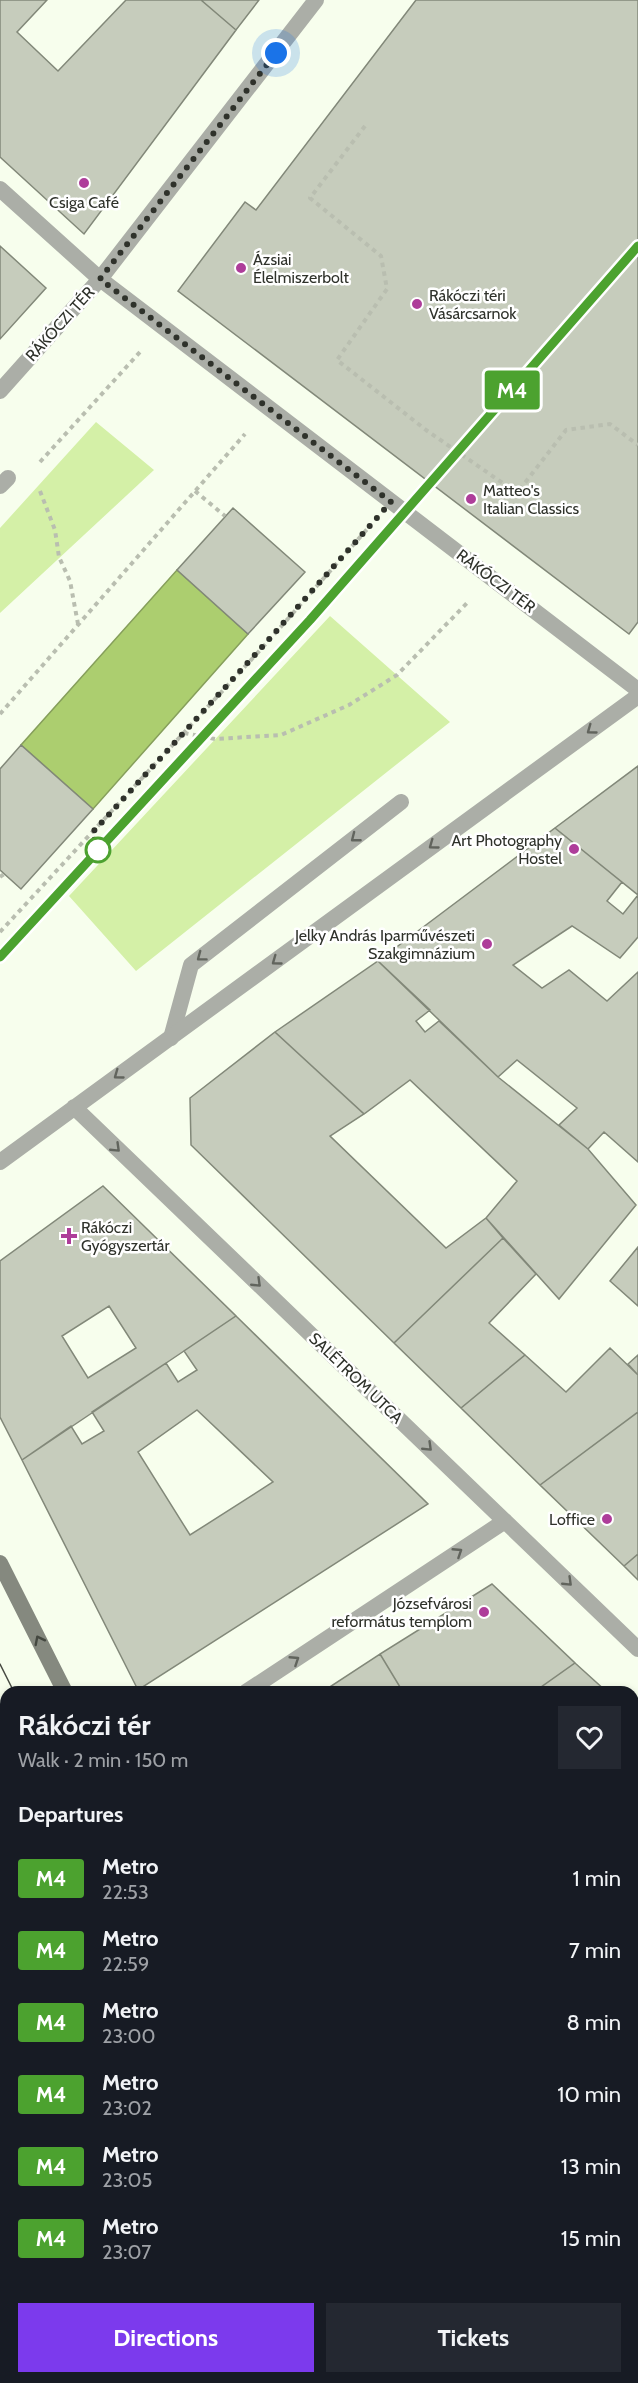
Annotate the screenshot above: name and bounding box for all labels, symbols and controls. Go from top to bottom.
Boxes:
your location [261,38,291,68]
marker: Csiga Café [77,176,91,190]
place label: Csiga Café [49,193,119,212]
place label: Ázsiai Élelmiszerbolt [253,250,350,287]
marker: Ázsiai Élelmiszerbolt [234,261,248,275]
street label: RÁKÓCZI TÉR [22,283,99,365]
place label: Rákóczi téri Vásárcsarnok [429,286,517,323]
marker: Rákóczi téri Vásárcsarnok [410,297,424,311]
line badge: M4 [485,370,539,410]
text: M4 [497,378,527,403]
place label: Matteo's Italian Classics [483,481,580,518]
marker: Matteo's Italian Classics [464,492,478,506]
street label: RÁKÓCZI TÉR [453,545,539,617]
one-way arrow [586,723,597,734]
one-way arrow [351,830,362,841]
place label: Art Photography Hostel [452,831,562,868]
unlabelled marker [85,837,111,863]
one-way arrow [429,838,440,849]
marker: Art Photography Hostel [567,842,581,856]
place label: Jelky András Iparművészeti Szakgimnázium [294,926,475,963]
marker: Jelky András Iparművészeti Szakgimnázium [480,937,494,951]
one-way arrow [196,950,207,961]
one-way arrow [272,953,283,964]
one-way arrow [114,1068,125,1079]
one-way arrow [109,1140,120,1151]
place label: Rákóczi Gyógyszertár [81,1218,171,1255]
marker: Rákóczi Gyógyszertár [62,1229,76,1243]
one-way arrow [250,1276,261,1287]
street label: SALÉTROM UTCA [305,1329,407,1427]
one-way arrow [421,1440,431,1451]
place label: Loffice [549,1510,595,1529]
marker: Loffice [600,1512,614,1526]
one-way arrow [452,1548,462,1560]
one-way arrow [561,1575,572,1586]
place label: Józsefvárosi református templom [331,1594,472,1631]
marker: Józsefvárosi református templom [477,1605,491,1619]
one-way arrow [34,1635,46,1646]
one-way arrow [288,1656,299,1667]
button: heart [558,1706,621,1769]
text: Rákóczi tér [18,1708,151,1742]
text: Walk · 2 min · 150 m [18,1748,188,1772]
text: Departures [18,1801,123,1828]
text: Metro [102,1853,159,1880]
text: 1 min [573,1865,621,1892]
text: M4 [36,1866,66,1891]
text: 22:53 [102,1880,149,1904]
text: Metro [102,1925,159,1952]
text: 7 min [569,1937,621,1964]
text: M4 [36,1938,66,1963]
text: 22:59 [102,1952,149,1976]
text: Metro [102,1997,159,2024]
text: 8 min [566,2009,621,2036]
text: M4 [36,2010,66,2035]
text: 23:00 [102,2024,155,2048]
text: Metro [102,2069,159,2096]
text: 10 min [557,2081,621,2108]
text: M4 [36,2082,66,2107]
text: 23:02 [102,2096,152,2120]
text: Metro [102,2141,159,2168]
text: 13 min [561,2153,621,2180]
text: M4 [36,2154,66,2179]
text: 23:05 [102,2168,152,2192]
text: Metro [102,2213,159,2240]
text: 15 min [561,2225,621,2252]
text: M4 [36,2226,66,2251]
text: 23:07 [102,2240,151,2264]
button: Directions [18,2303,314,2372]
button: Tickets [326,2303,621,2372]

